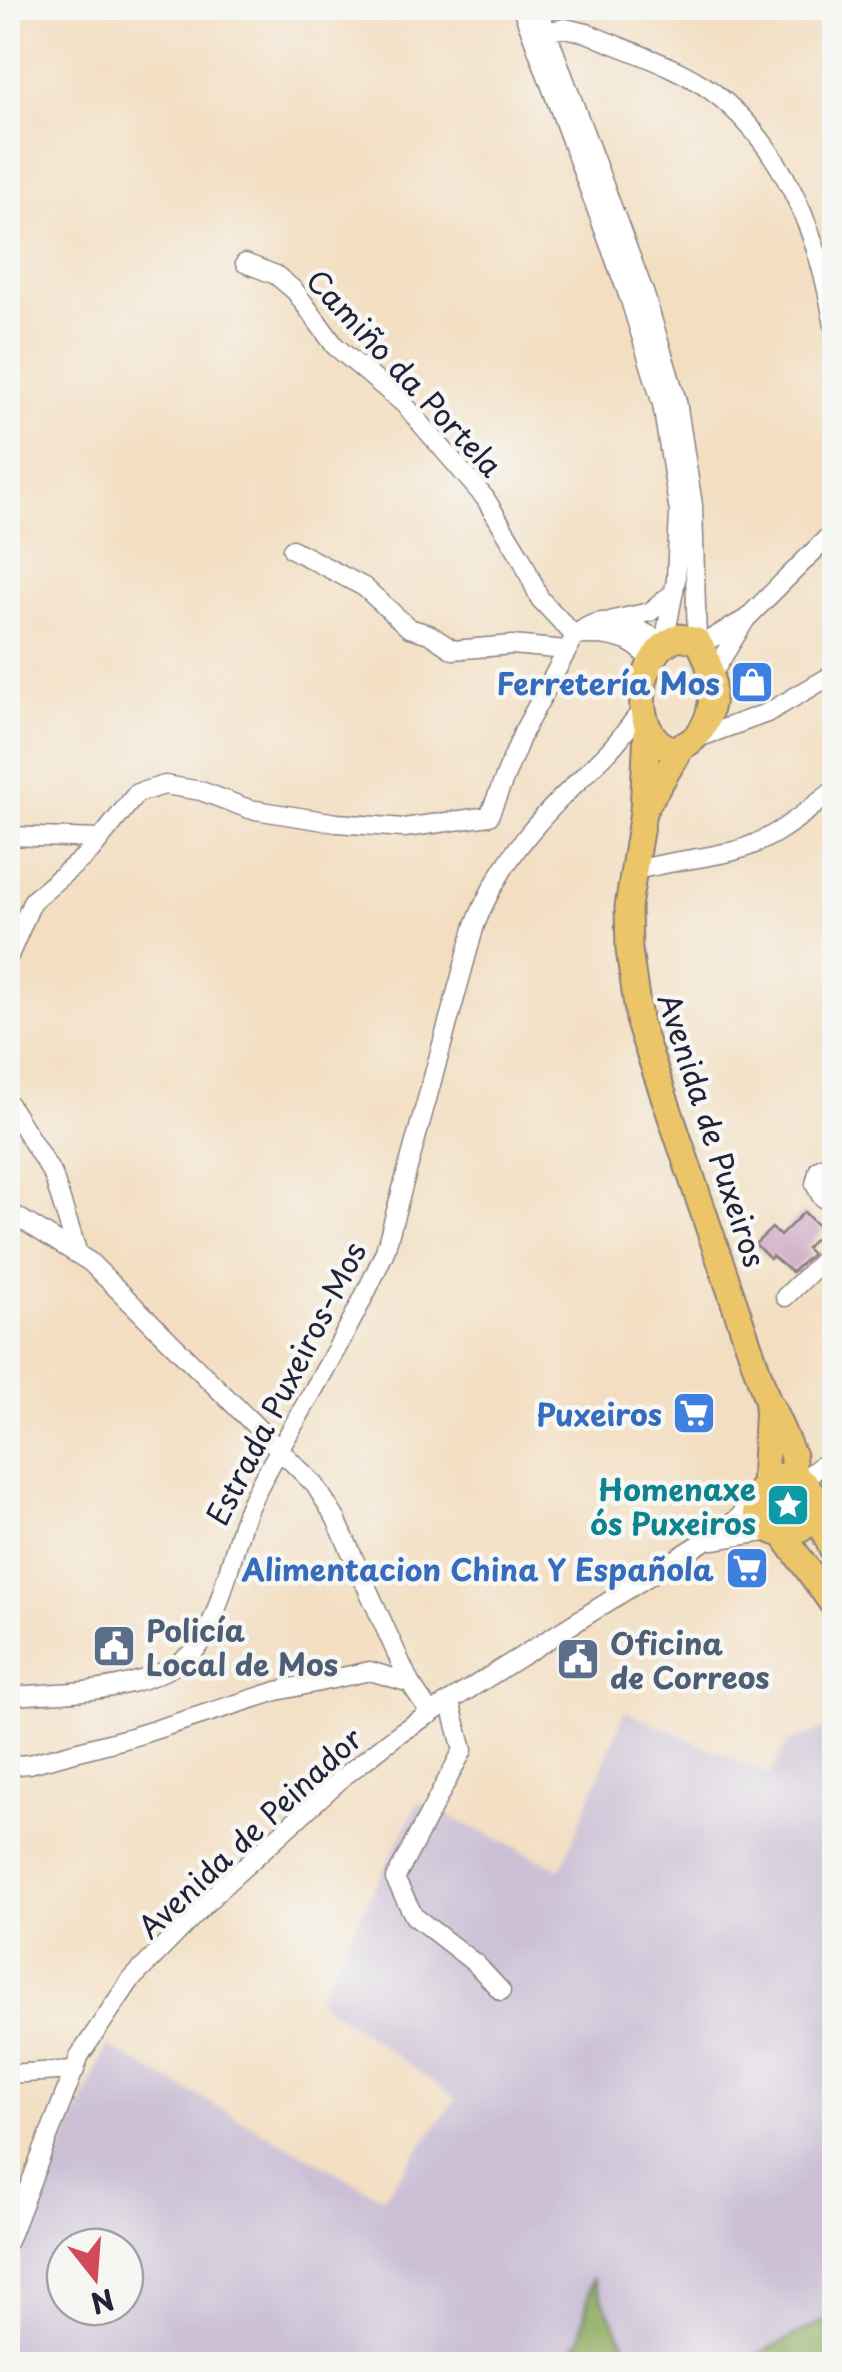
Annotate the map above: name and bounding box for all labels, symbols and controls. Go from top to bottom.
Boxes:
street label: Camiño da Portela [297,258,513,486]
shop icon: Ferretería Mos [729,659,775,705]
place label: Ferretería Mos [496,660,720,705]
street label: Avenida de Puxeiros [647,987,779,1273]
street label: Estrada Puxeiros-Mos [194,1233,376,1533]
supermarket icon: Puxeiros [671,1390,717,1436]
place label: Puxeiros [536,1391,662,1436]
place label: Homenaxe ós Puxeiros [590,1466,756,1545]
place icon: Homenaxe ós Puxeiros [765,1482,811,1528]
supermarket icon: Alimentacion China Y Española [724,1545,770,1591]
place label: Alimentacion China Y Española [240,1546,714,1591]
place label: Policía Local de Mos [146,1607,338,1686]
place label: Oficina de Correos [610,1620,770,1699]
public building icon: Policía Local de Mos [91,1623,137,1669]
public building icon: Oficina de Correos [555,1636,601,1682]
street label: Avenida de Peinador [127,1716,371,1948]
north arrow [45,2227,145,2327]
text: N [86,2279,120,2326]

